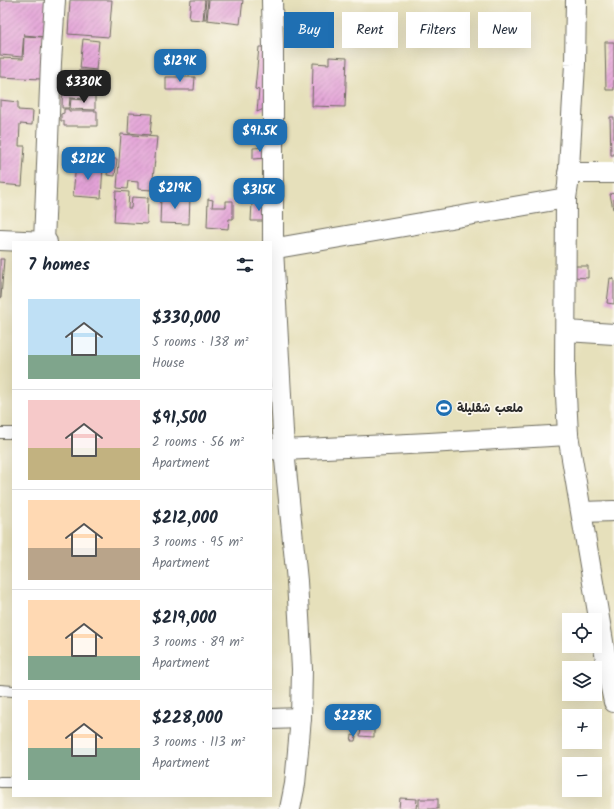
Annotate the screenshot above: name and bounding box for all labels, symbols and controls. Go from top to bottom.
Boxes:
chip: Buy [284,12,334,48]
chip: Rent [342,12,398,48]
chip: Filters [406,12,470,48]
chip: New [478,12,531,48]
pin: $129K [152,49,208,83]
text: $129K [163,51,197,72]
pin: $330K [56,70,112,104]
text: $330K [66,72,102,93]
pin: $91.5K [227,119,293,153]
text: $91.5K [242,121,278,142]
pin: $212K [60,147,116,181]
text: $212K [71,149,105,170]
pin: $219K [147,176,203,210]
text: $219K [158,178,192,199]
pin: $315K [231,178,287,212]
text: $315K [242,180,276,201]
text: 7 homes [28,252,90,279]
icon: filters [234,254,256,276]
text: $330,000 [152,305,220,332]
icon: home [60,315,108,363]
text: 5 rooms · 138 m² [152,332,249,353]
text: House [152,353,184,374]
sports icon: ملعب شقليلة [434,398,454,418]
place label: ملعب شقليلة [457,399,523,418]
text: $91,500 [152,405,206,432]
icon: home [60,416,108,464]
text: 2 rooms · 56 m² [152,432,244,453]
text: Apartment [152,453,210,474]
text: $212,000 [152,505,218,532]
icon: home [60,516,108,564]
text: 3 rooms · 95 m² [152,532,243,553]
text: Apartment [152,553,210,574]
text: $219,000 [152,605,216,632]
map controls [562,613,602,797]
button: locate [562,613,602,653]
icon: home [60,616,108,664]
text: 3 rooms · 89 m² [152,632,244,653]
text: Apartment [152,653,210,674]
button: layers [562,661,602,701]
pin: $228K [325,704,381,738]
text: $228,000 [152,705,223,732]
text: $228K [334,706,372,727]
button: + [562,709,602,749]
icon: home [60,716,108,764]
text: 3 rooms · 113 m² [152,732,245,753]
text: Apartment [152,753,210,774]
button: − [562,757,602,797]

